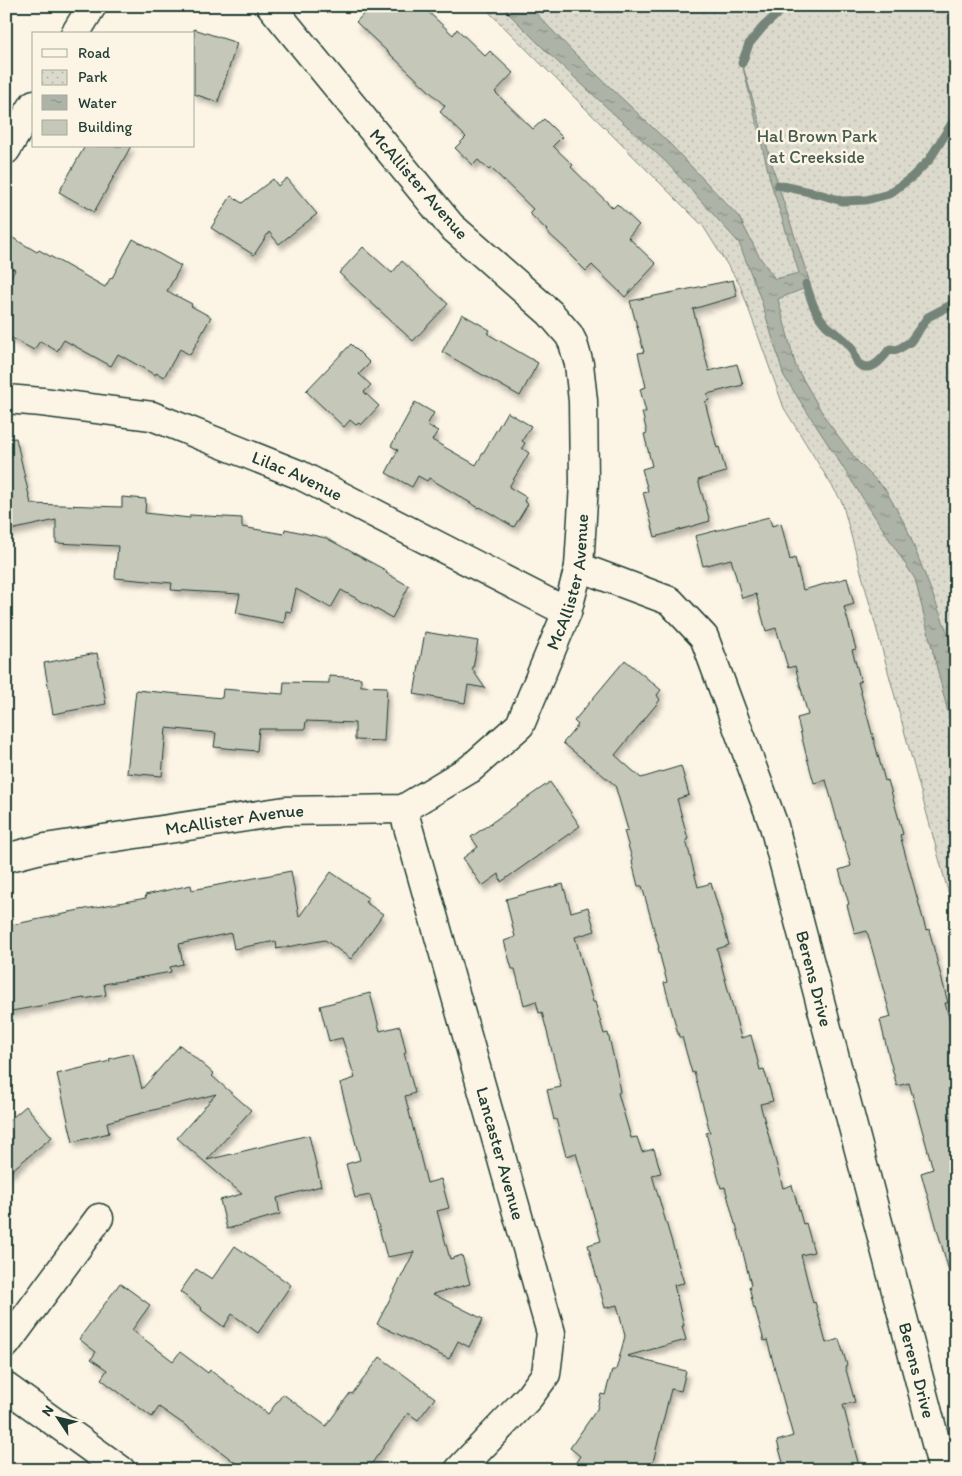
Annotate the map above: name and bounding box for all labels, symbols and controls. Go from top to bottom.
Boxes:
legend [32,32,195,148]
text: Road [78,44,111,62]
text: Park [78,68,108,86]
text: Water [78,94,117,112]
text: Building [78,118,132,136]
street label: McAllister Avenue [365,124,473,244]
park label: Hal Brown Park at Creekside [757,125,878,168]
street label: Lilac Avenue [249,446,346,506]
street label: McAllister Avenue [541,513,593,653]
street label: McAllister Avenue [164,800,304,840]
street label: Berens Drive [791,928,837,1029]
street label: Lancaster Avenue [471,1084,530,1223]
street label: Berens Drive [894,1320,940,1421]
north arrow [32,1394,82,1444]
text: N [38,1402,57,1420]

